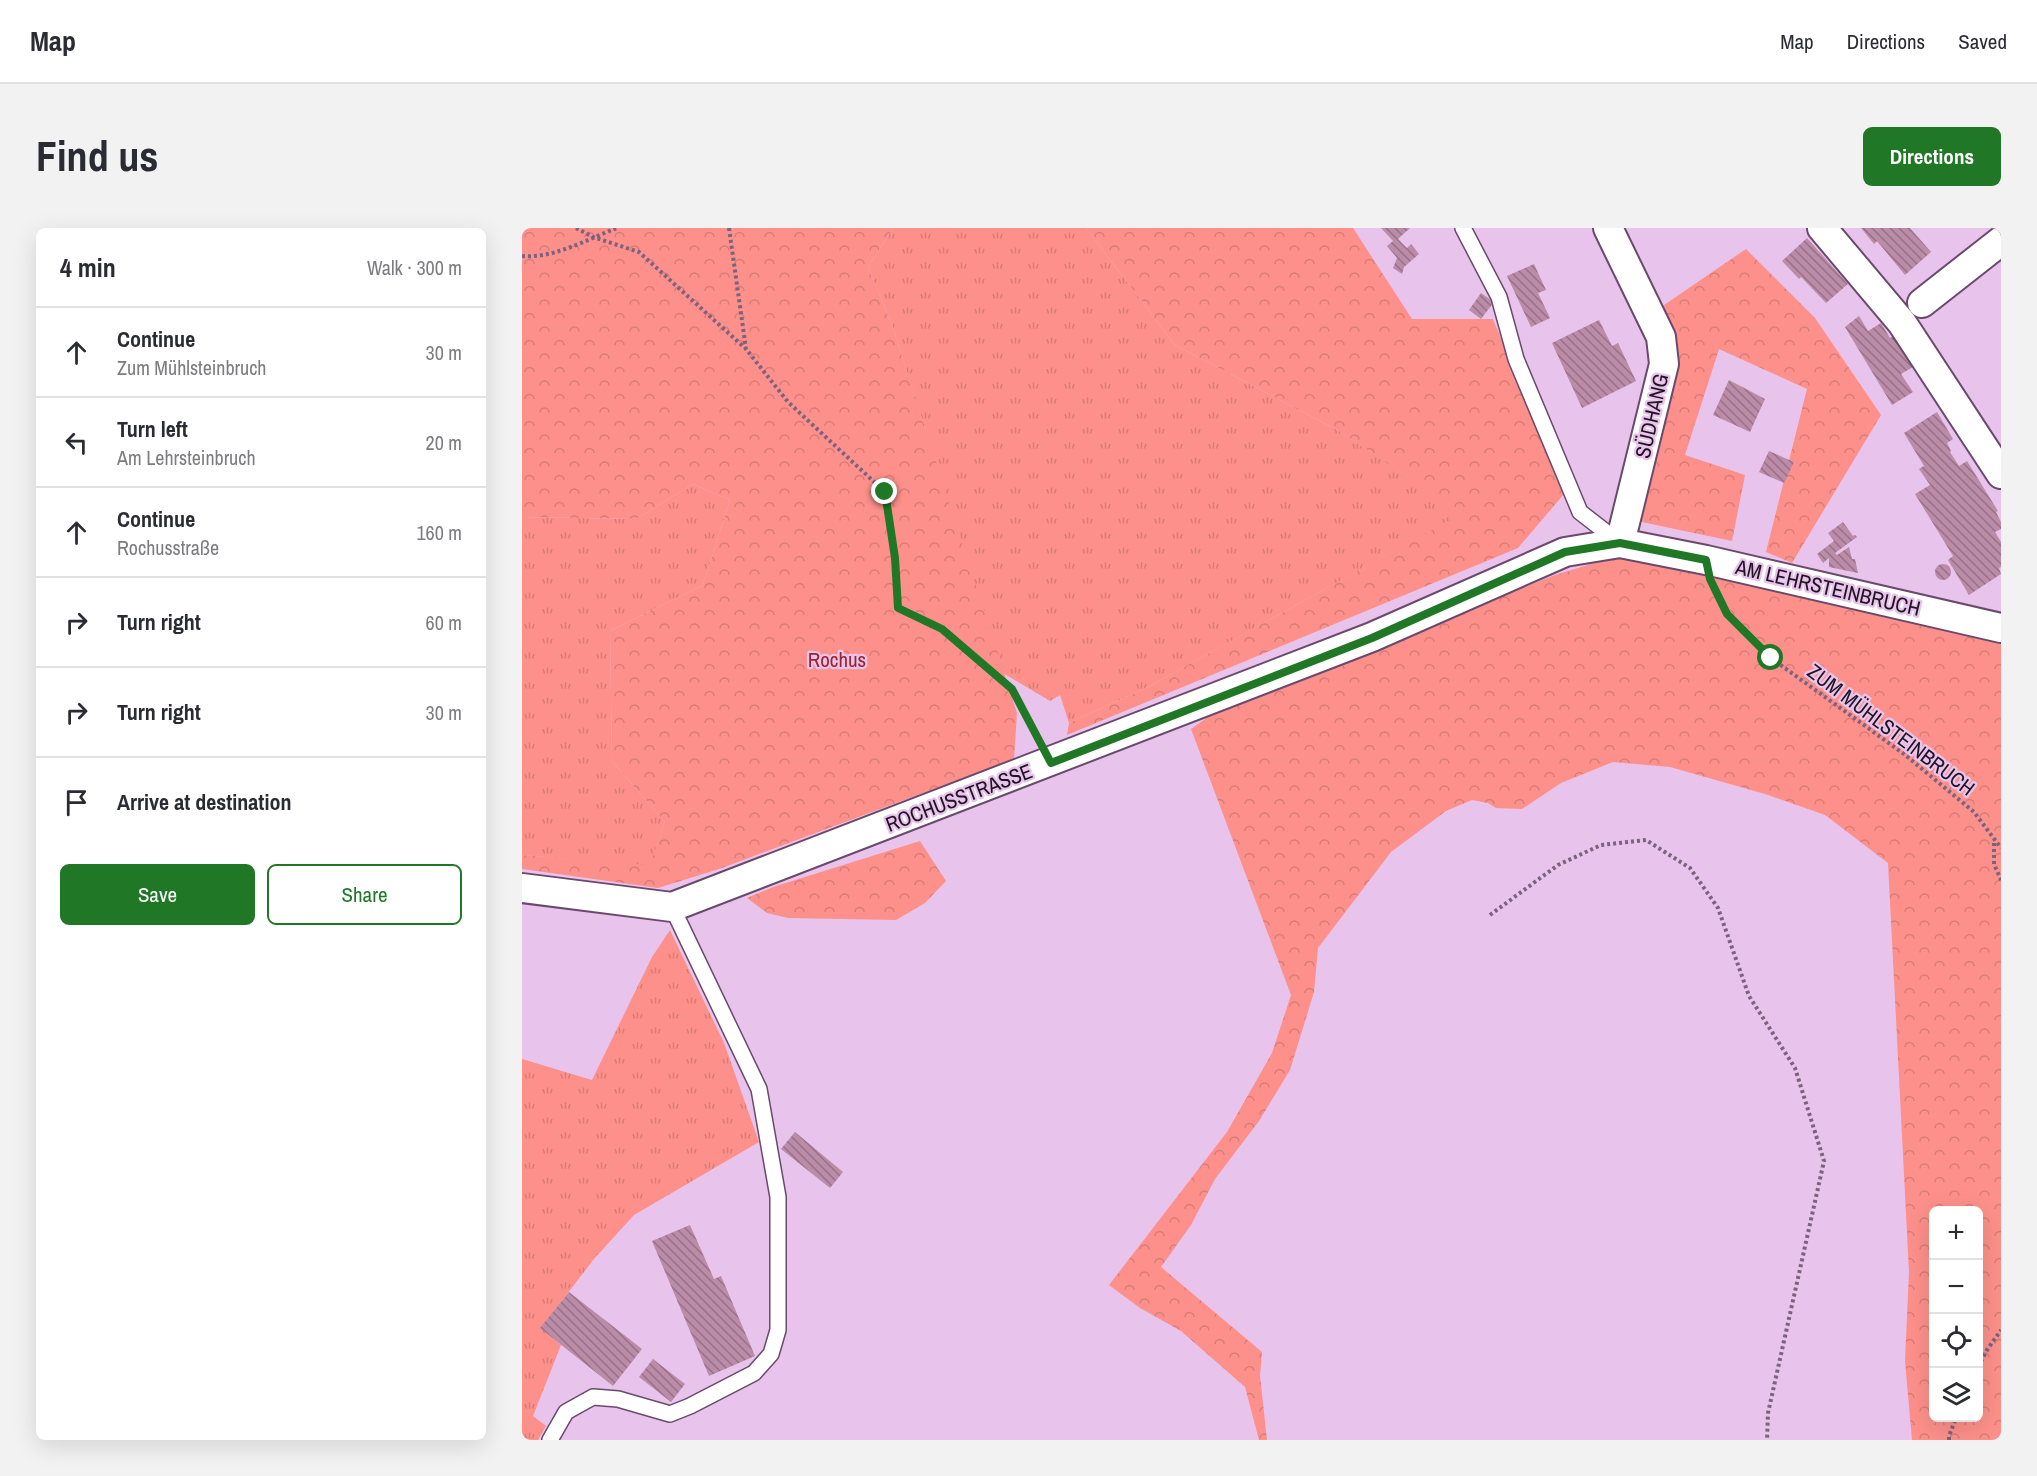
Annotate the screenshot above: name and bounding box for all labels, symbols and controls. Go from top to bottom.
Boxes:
text: Map [30,22,76,60]
text: Map [1780,27,1814,56]
text: Directions [1847,27,1925,56]
text: Saved [1958,27,2007,56]
button: Directions [1863,127,2001,186]
text: Find us [36,128,158,184]
text: 4 min [60,250,116,285]
text: Walk · 300 m [367,254,462,281]
text: Continue [117,324,195,354]
icon: ahead [60,336,93,369]
text: 30 m [426,339,462,366]
text: Zum Mühlsteinbruch [117,354,266,381]
street label: SÜDHANG [1628,371,1675,461]
text: Turn left [117,414,188,444]
icon: left [60,426,93,459]
text: 20 m [426,429,462,456]
text: Am Lehrsteinbruch [117,444,256,471]
route end [871,478,897,504]
text: Continue [117,504,195,534]
icon: ahead [60,516,93,549]
text: 160 m [416,519,462,546]
text: Rochusstraße [117,534,219,561]
street label: AM LEHRSTEINBRUCH [1732,552,1923,623]
icon: right [60,606,93,639]
text: Turn right [117,607,201,637]
text: 60 m [426,609,462,636]
route start [1757,644,1783,670]
park label: Rochus [808,645,866,674]
street label: ZUM MÜHLSTEINBRUCH [1802,657,1981,802]
icon: right [60,696,93,729]
text: Turn right [117,697,201,727]
text: 30 m [426,699,462,726]
street label: ROCHUSSTRASSE [881,756,1036,839]
icon: arrive [60,786,93,819]
text: Arrive at destination [117,787,291,817]
button: Save [60,864,255,925]
button: Share [267,864,462,925]
map controls [1929,1206,1983,1422]
button: + [1929,1206,1983,1260]
button: − [1929,1260,1983,1314]
button: locate [1929,1314,1983,1368]
button: layers [1929,1368,1983,1422]

